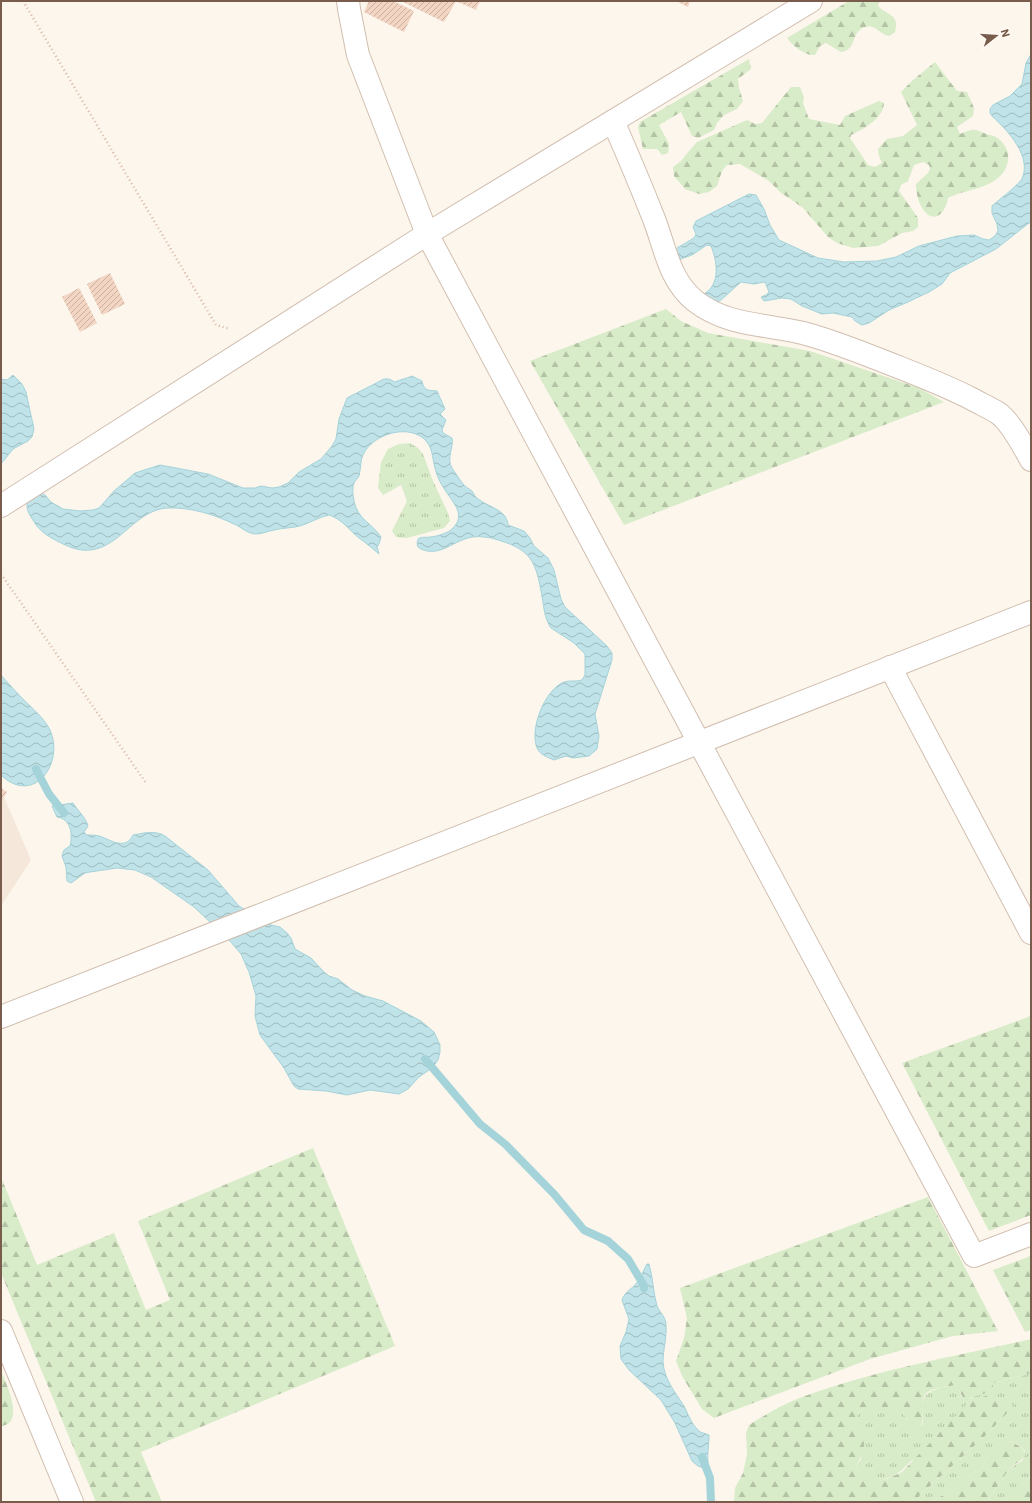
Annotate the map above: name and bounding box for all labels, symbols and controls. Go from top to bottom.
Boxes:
north arrow [976,16,1016,56]
text: N [998,27,1013,39]

